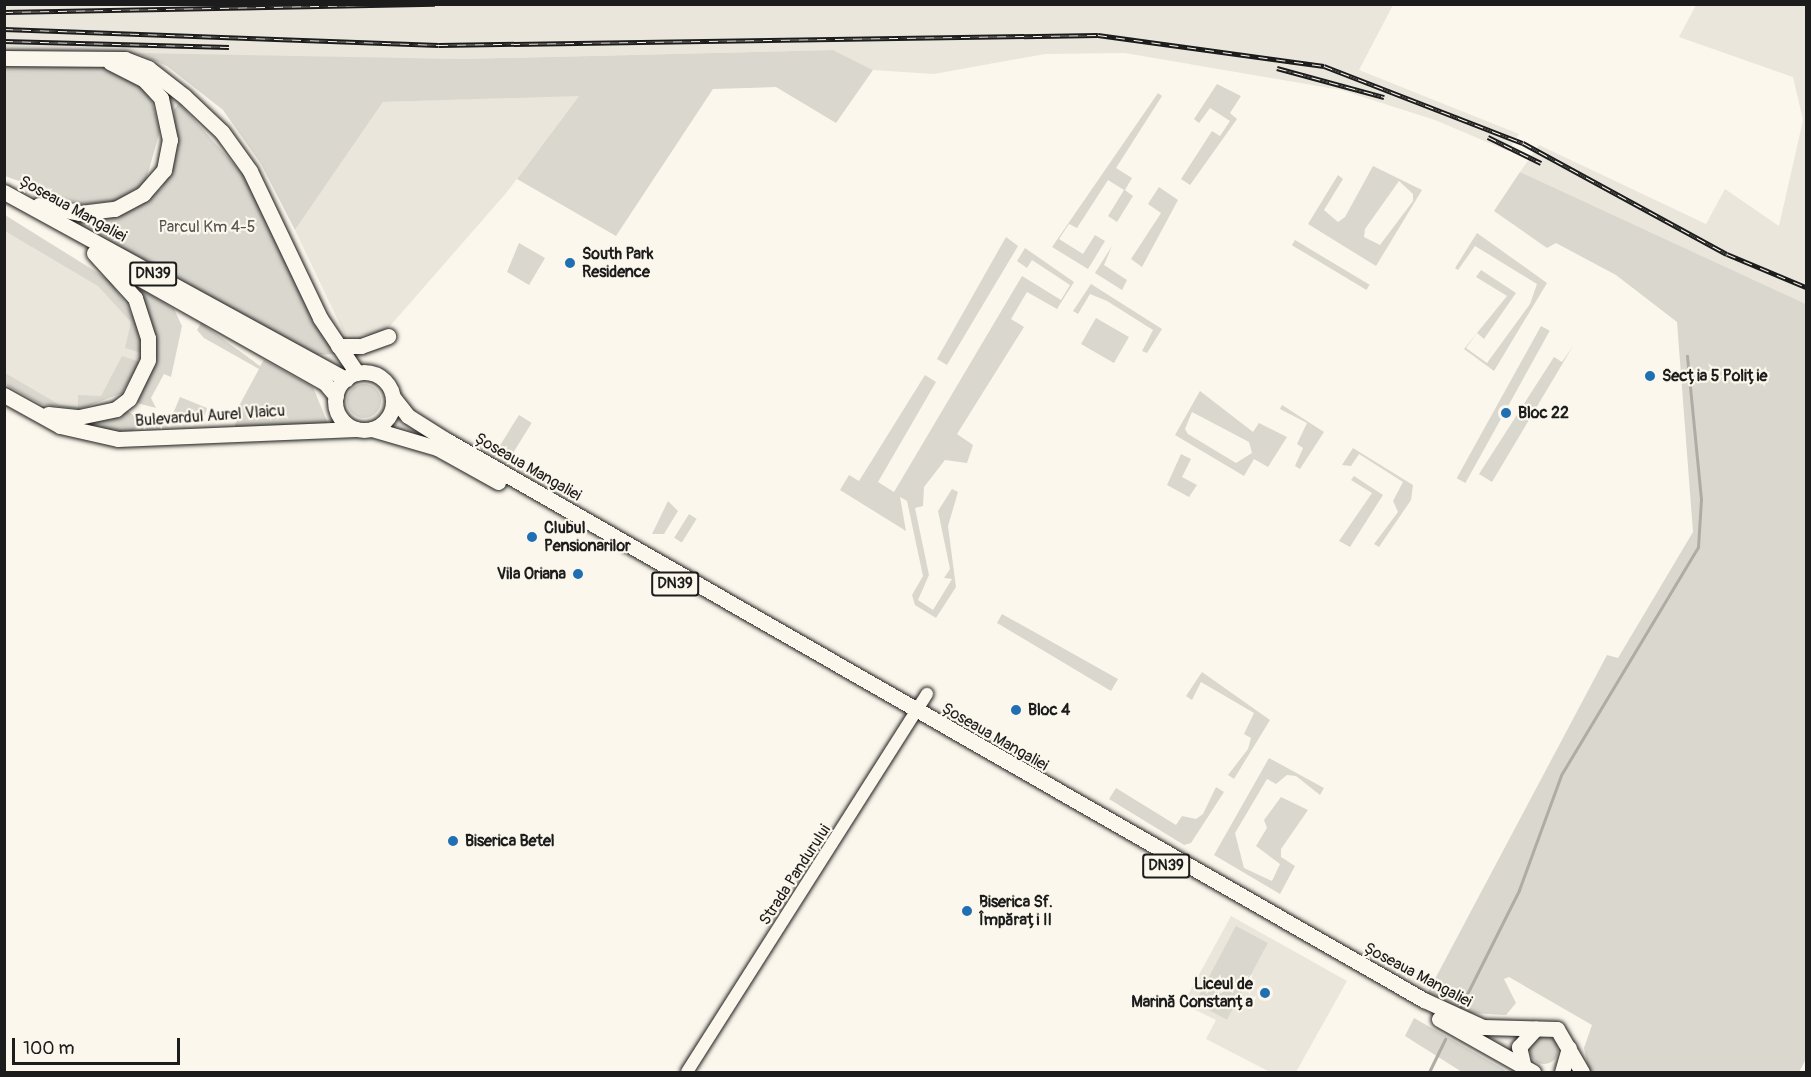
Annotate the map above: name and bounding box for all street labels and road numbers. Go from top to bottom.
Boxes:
street label: Șoseaua Mangaliei [16,172,130,246]
road number: DN39 [129,262,177,286]
street label: Bulevardul Aurel Vlaicu [134,401,286,431]
street label: Șoseaua Mangaliei [471,429,585,505]
road number: DN39 [651,572,699,596]
street label: Șoseaua Mangaliei [938,699,1052,775]
street label: Strada Pandurului [755,821,835,929]
road number: DN39 [1142,854,1190,878]
street label: Șoseaua Mangaliei [1361,938,1475,1012]

